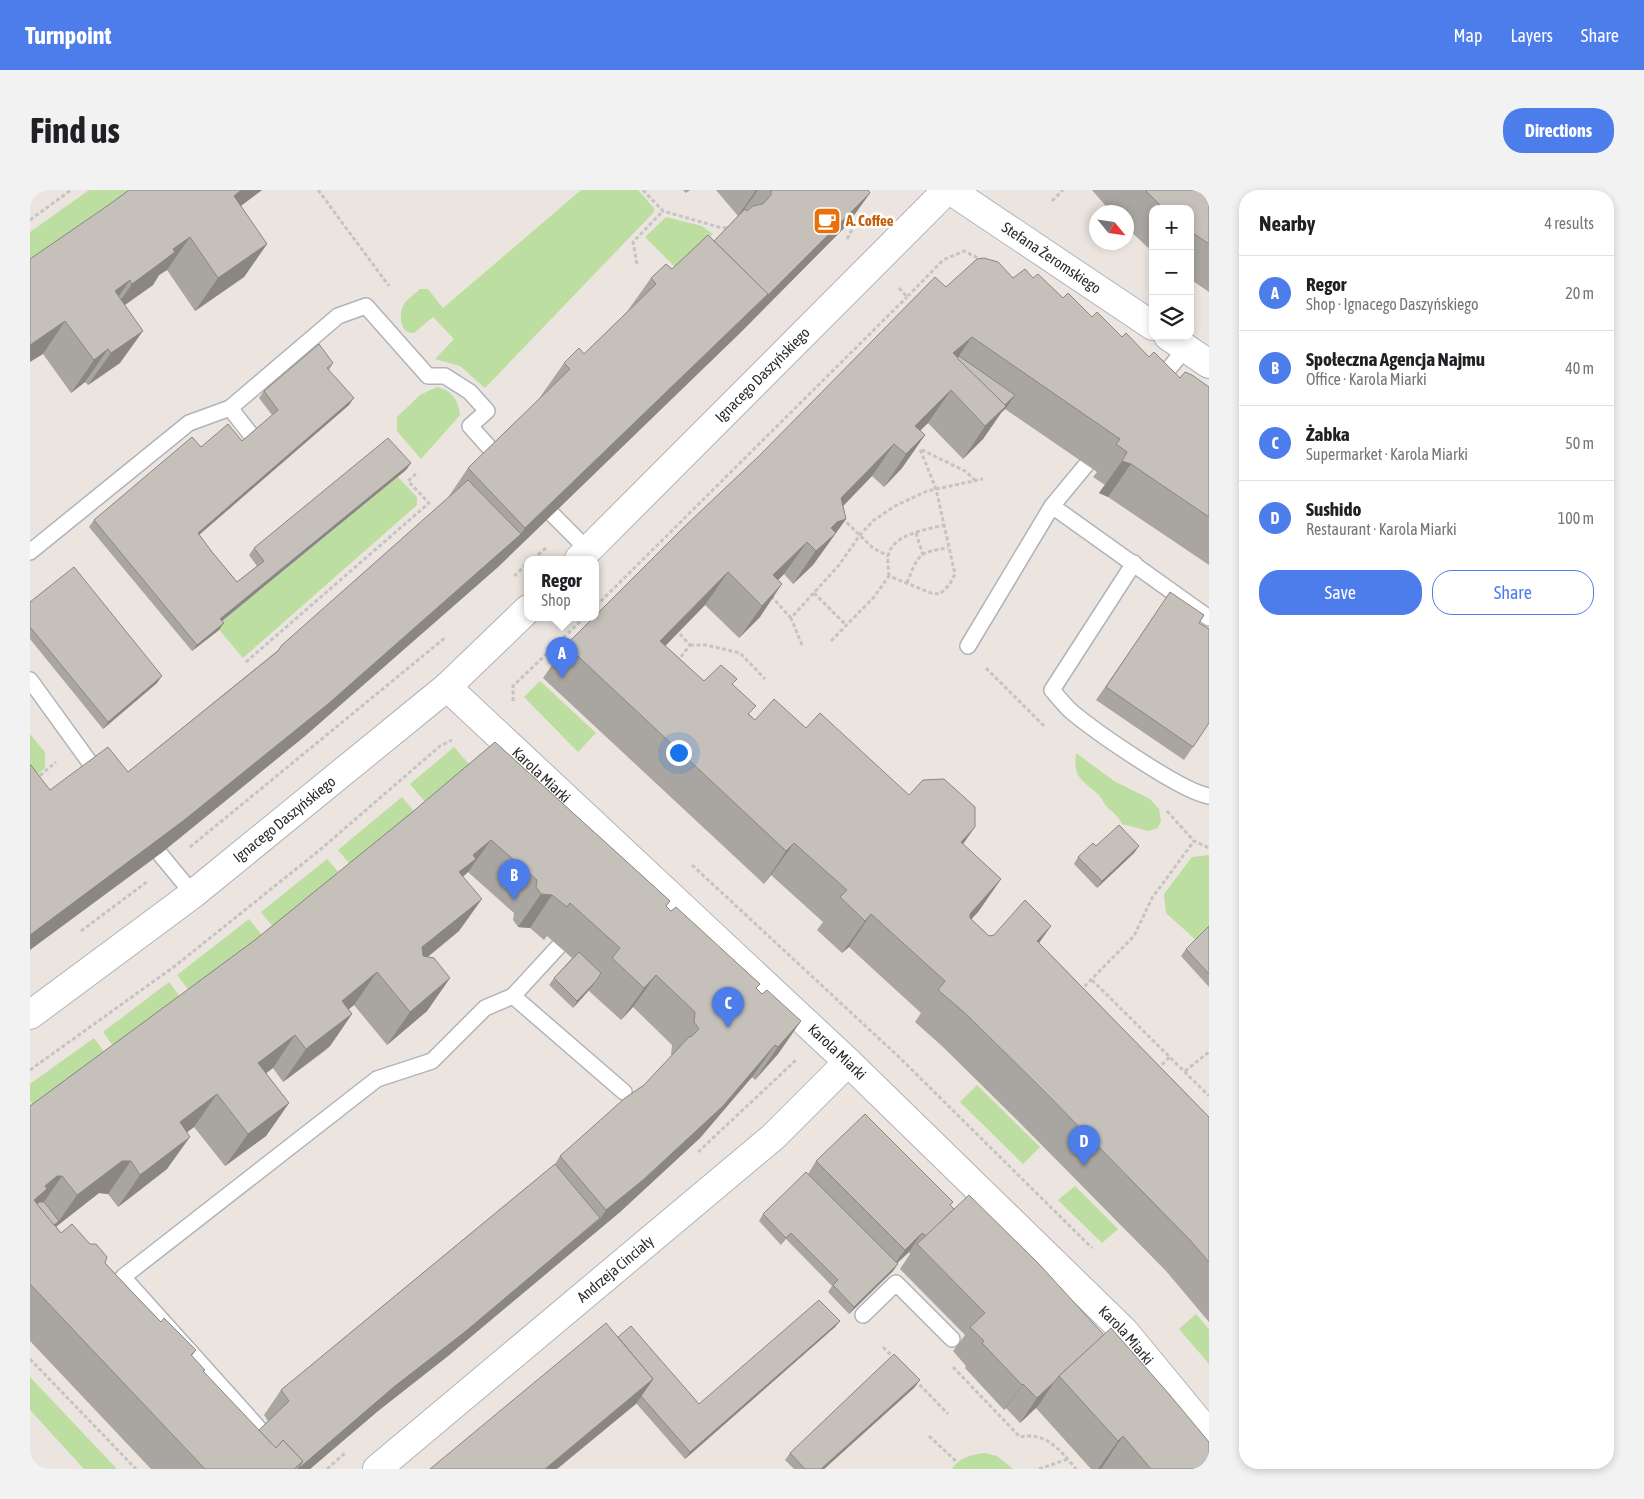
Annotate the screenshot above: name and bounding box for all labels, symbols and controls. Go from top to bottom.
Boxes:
text: Turnpoint [25,22,111,49]
text: Map [1453,25,1482,46]
text: Layers [1510,25,1553,46]
text: Share [1581,25,1619,46]
button: Directions [1503,108,1614,153]
text: Find us [30,110,120,150]
north arrow [1089,205,1134,250]
map controls [1149,205,1194,340]
button: + [1149,205,1194,250]
cafe icon: A. Coffee [812,206,842,236]
text: Nearby [1259,211,1315,235]
place label: A. Coffee [845,212,894,229]
text: 4 results [1544,214,1594,232]
street label: Stefana Żeromskiego [999,218,1104,297]
button: − [1149,250,1194,295]
text: Regor [1306,273,1346,295]
text: A [1271,284,1279,302]
text: 20 m [1565,284,1594,302]
button: layers [1149,295,1194,340]
text: Shop · Ignacego Daszyńskiego [1306,295,1478,313]
street label: Ignacego Daszyńskiego [711,324,813,425]
text: Społeczna Agencja Najmu [1306,348,1485,370]
text: B [1271,359,1279,377]
text: 40 m [1565,359,1594,377]
text: Office · Karola Miarki [1306,370,1427,388]
text: Żabka [1306,423,1350,445]
text: C [1271,434,1279,452]
text: 50 m [1565,434,1594,452]
text: Supermarket · Karola Miarki [1306,445,1468,463]
text: Sushido [1306,498,1361,520]
text: D [1271,509,1279,527]
text: 100 m [1558,509,1594,527]
text: Restaurant · Karola Miarki [1306,520,1457,538]
popup [524,556,599,621]
text: Regor [541,569,582,591]
button: Save [1259,570,1422,615]
button: Share [1432,570,1594,615]
text: Shop [541,591,571,609]
pin: A [546,637,578,678]
your location [666,740,692,766]
street label: Karola Miarki [509,744,574,806]
street label: Ignacego Daszyńskiego [230,772,339,866]
pin: B [498,859,530,900]
pin: C [712,987,744,1028]
street label: Karola Miarki [805,1020,870,1083]
pin: D [1068,1125,1100,1166]
street label: Andrzeja Cinciały [573,1232,657,1306]
street label: Karola Miarki [1096,1302,1157,1368]

